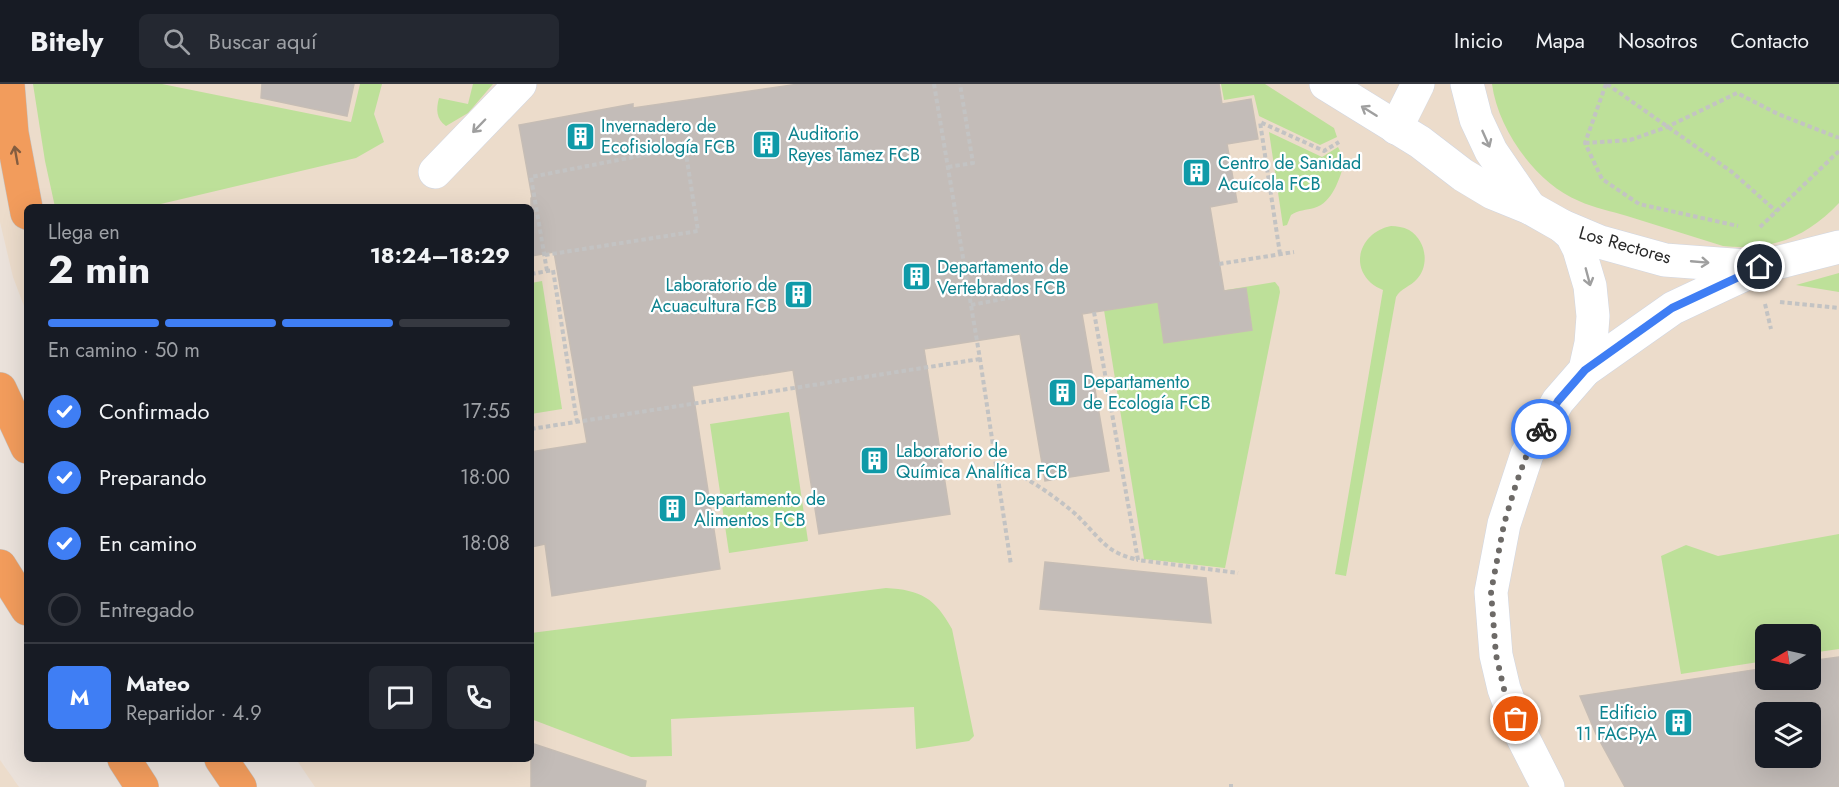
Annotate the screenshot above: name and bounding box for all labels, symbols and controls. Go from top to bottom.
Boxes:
search box [139,14,559,68]
text: Bitely [30,21,103,62]
icon: search [160,25,193,58]
text: Buscar aquí [208,25,317,57]
text: Inicio [1454,26,1503,56]
text: Mapa [1536,26,1585,56]
text: Nosotros [1618,26,1697,56]
text: Contacto [1730,26,1809,56]
one-way arrow [1360,105,1377,118]
place label: Invernadero de Ecofisiología FCB [601,113,735,160]
one-way arrow [472,119,487,134]
building icon: Invernadero de Ecofisiología FCB [564,120,596,152]
place label: Auditorio Reyes Tamez FCB [788,121,920,168]
building icon: Auditorio Reyes Tamez FCB [751,128,783,160]
one-way arrow [1480,130,1492,148]
one-way arrow [10,146,21,166]
place label: Centro de Sanidad Acuícola FCB [1218,150,1361,197]
building icon: Centro de Sanidad Acuícola FCB [1181,157,1213,189]
text: Llega en [48,218,120,247]
street label: Los Rectores [1576,219,1674,271]
text: 18:24–18:29 [370,239,510,271]
text: 2 min [48,241,150,298]
pin [1734,241,1785,292]
icon: home [1743,250,1776,283]
place label: Departamento de Vertebrados FCB [937,254,1068,301]
one-way arrow [1689,257,1709,268]
building icon: Departamento de Vertebrados FCB [900,261,932,293]
one-way arrow [1582,267,1594,286]
place label: Laboratorio de Acuacultura FCB [651,272,777,319]
building icon: Laboratorio de Acuacultura FCB [782,279,814,311]
text: En camino · 50 m [48,336,200,365]
place label: Departamento de Ecología FCB [1083,369,1211,416]
building icon: Departamento de Ecología FCB [1046,376,1078,408]
icon: check [48,395,81,428]
text: Confirmado [99,395,209,427]
text: 17:55 [462,397,510,426]
courier [1511,399,1571,459]
icon: bike [1525,413,1558,446]
place label: Laboratorio de Química Analítica FCB [896,438,1068,485]
building icon: Laboratorio de Química Analítica FCB [859,445,891,477]
icon: check [48,461,81,494]
text: Preparando [99,461,207,493]
text: 18:00 [460,463,510,492]
place label: Departamento de Alimentos FCB [694,486,825,533]
building icon: Departamento de Alimentos FCB [657,493,689,525]
icon: check [48,527,81,560]
text: En camino [99,527,197,559]
text: 18:08 [461,529,510,558]
text: Entregado [99,593,194,625]
north arrow [1755,624,1821,690]
map controls [1755,624,1821,768]
button: chat [369,666,432,729]
button: phone [447,666,510,729]
text: Mateo [126,667,190,699]
text: M [70,681,89,713]
pin [1490,693,1541,744]
text: Repartidor · 4.9 [126,699,262,728]
place label: Edificio 11 FACPyA [1575,700,1657,747]
icon: bag [1499,702,1532,735]
button: layers [1755,702,1821,768]
building icon: Edificio 11 FACPyA [1662,707,1694,739]

